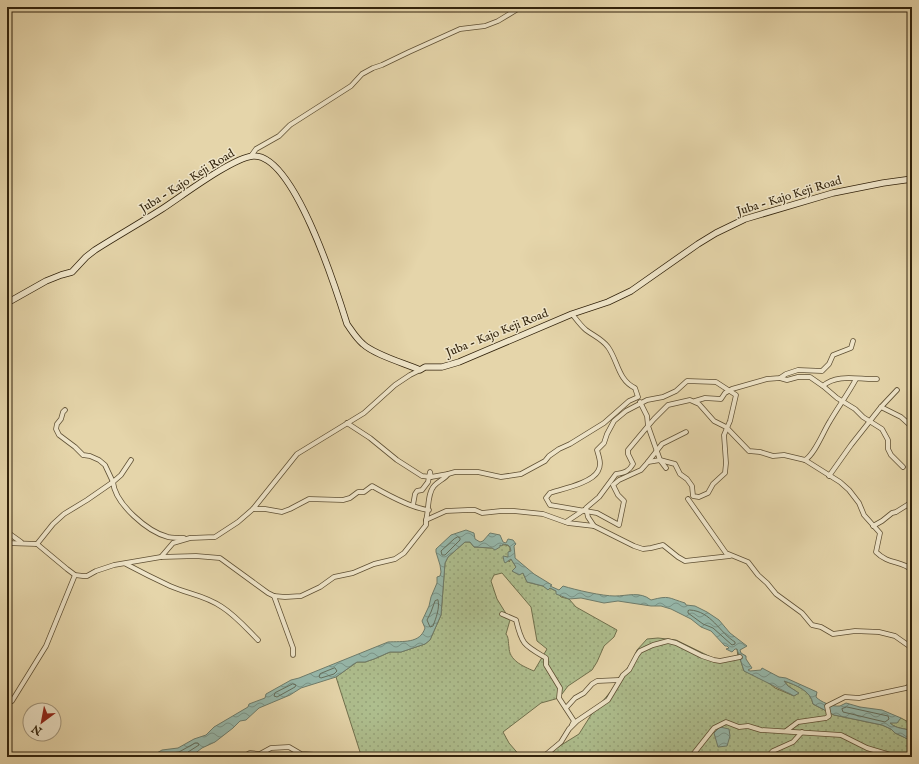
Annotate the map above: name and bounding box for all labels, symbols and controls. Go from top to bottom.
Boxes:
street label: Juba - Kajo Keji Road [135,145,238,218]
street label: Juba - Kajo Keji Road [733,173,844,221]
street label: Juba - Kajo Keji Road [442,305,551,362]
north arrow [22,702,62,742]
text: N [29,721,46,739]

